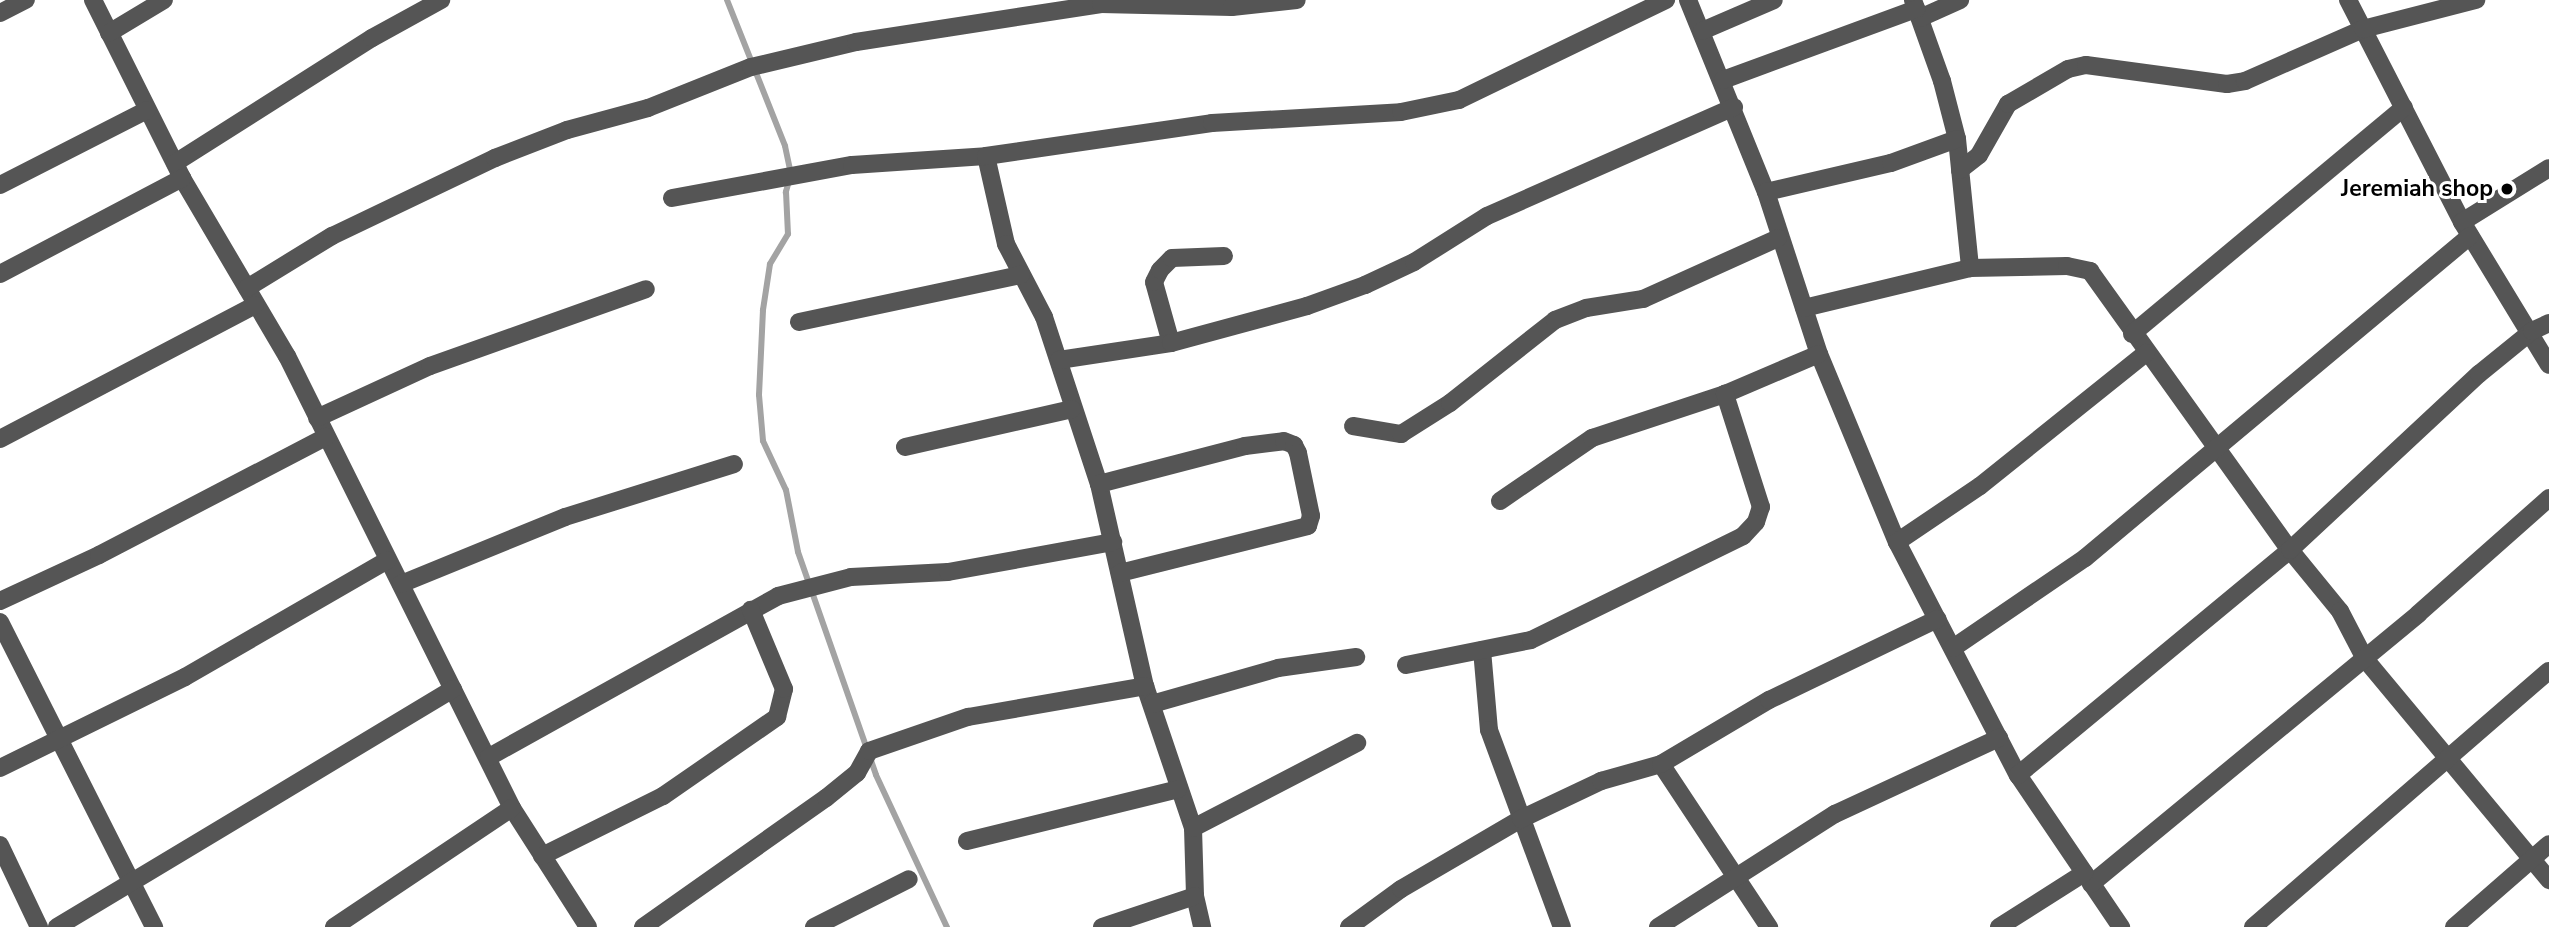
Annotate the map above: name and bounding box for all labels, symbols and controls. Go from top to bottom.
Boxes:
place label: Jeremiah shop [2341,175,2493,203]
marker: Jeremiah shop [2499,181,2515,197]

